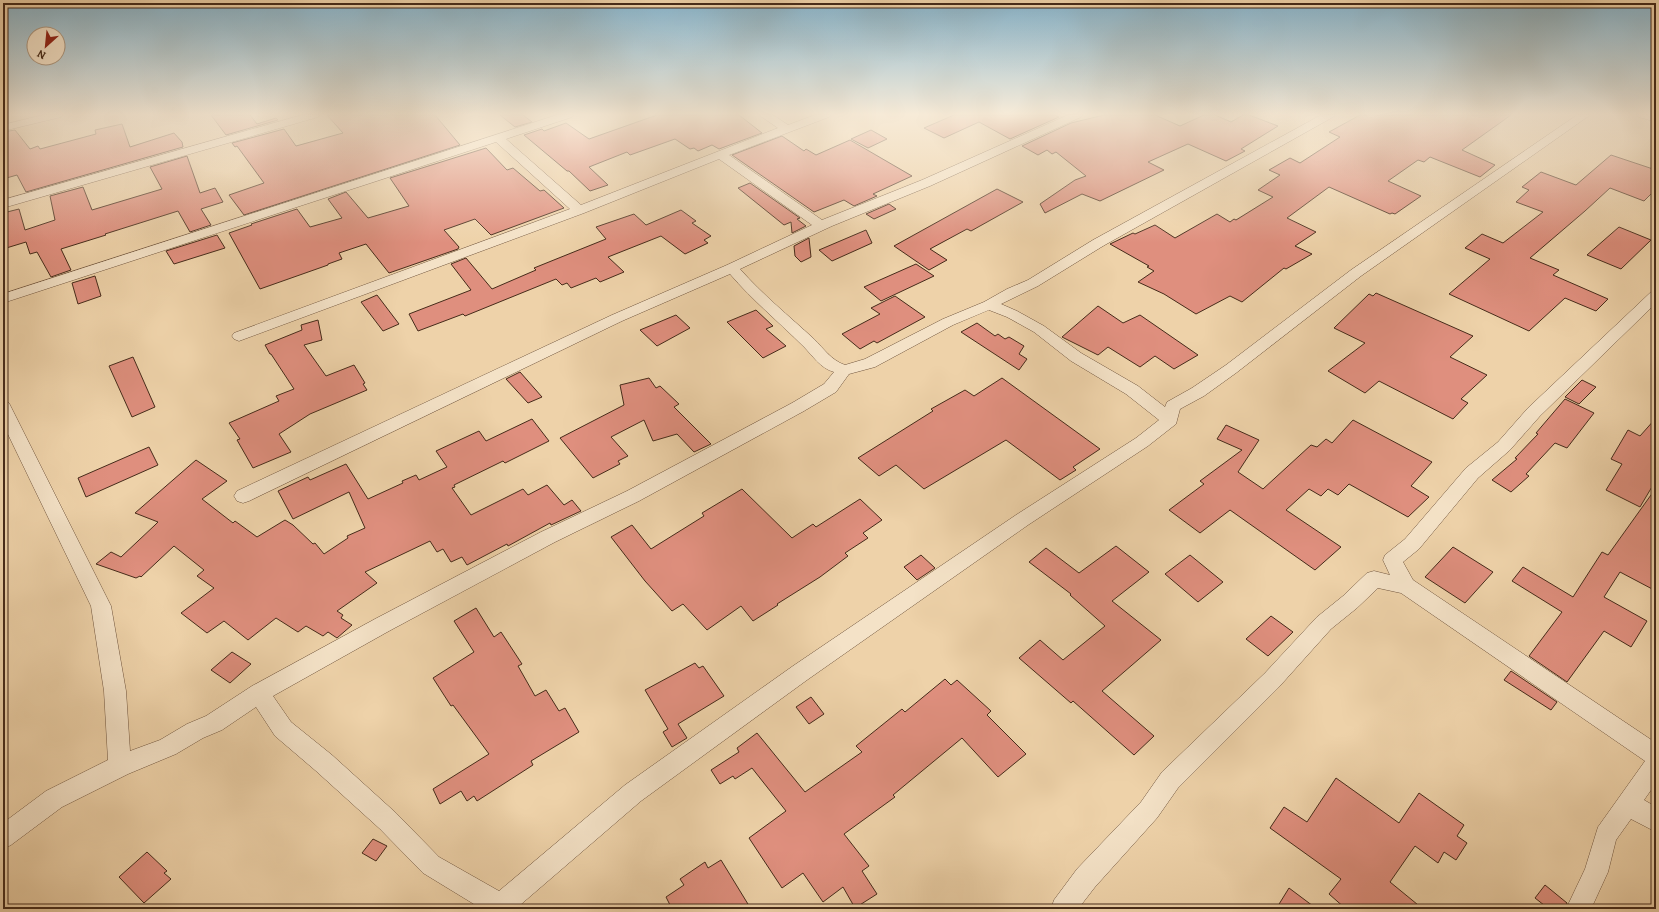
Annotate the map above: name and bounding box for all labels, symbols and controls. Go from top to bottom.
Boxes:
north arrow [26,26,66,66]
text: N [35,46,49,63]

